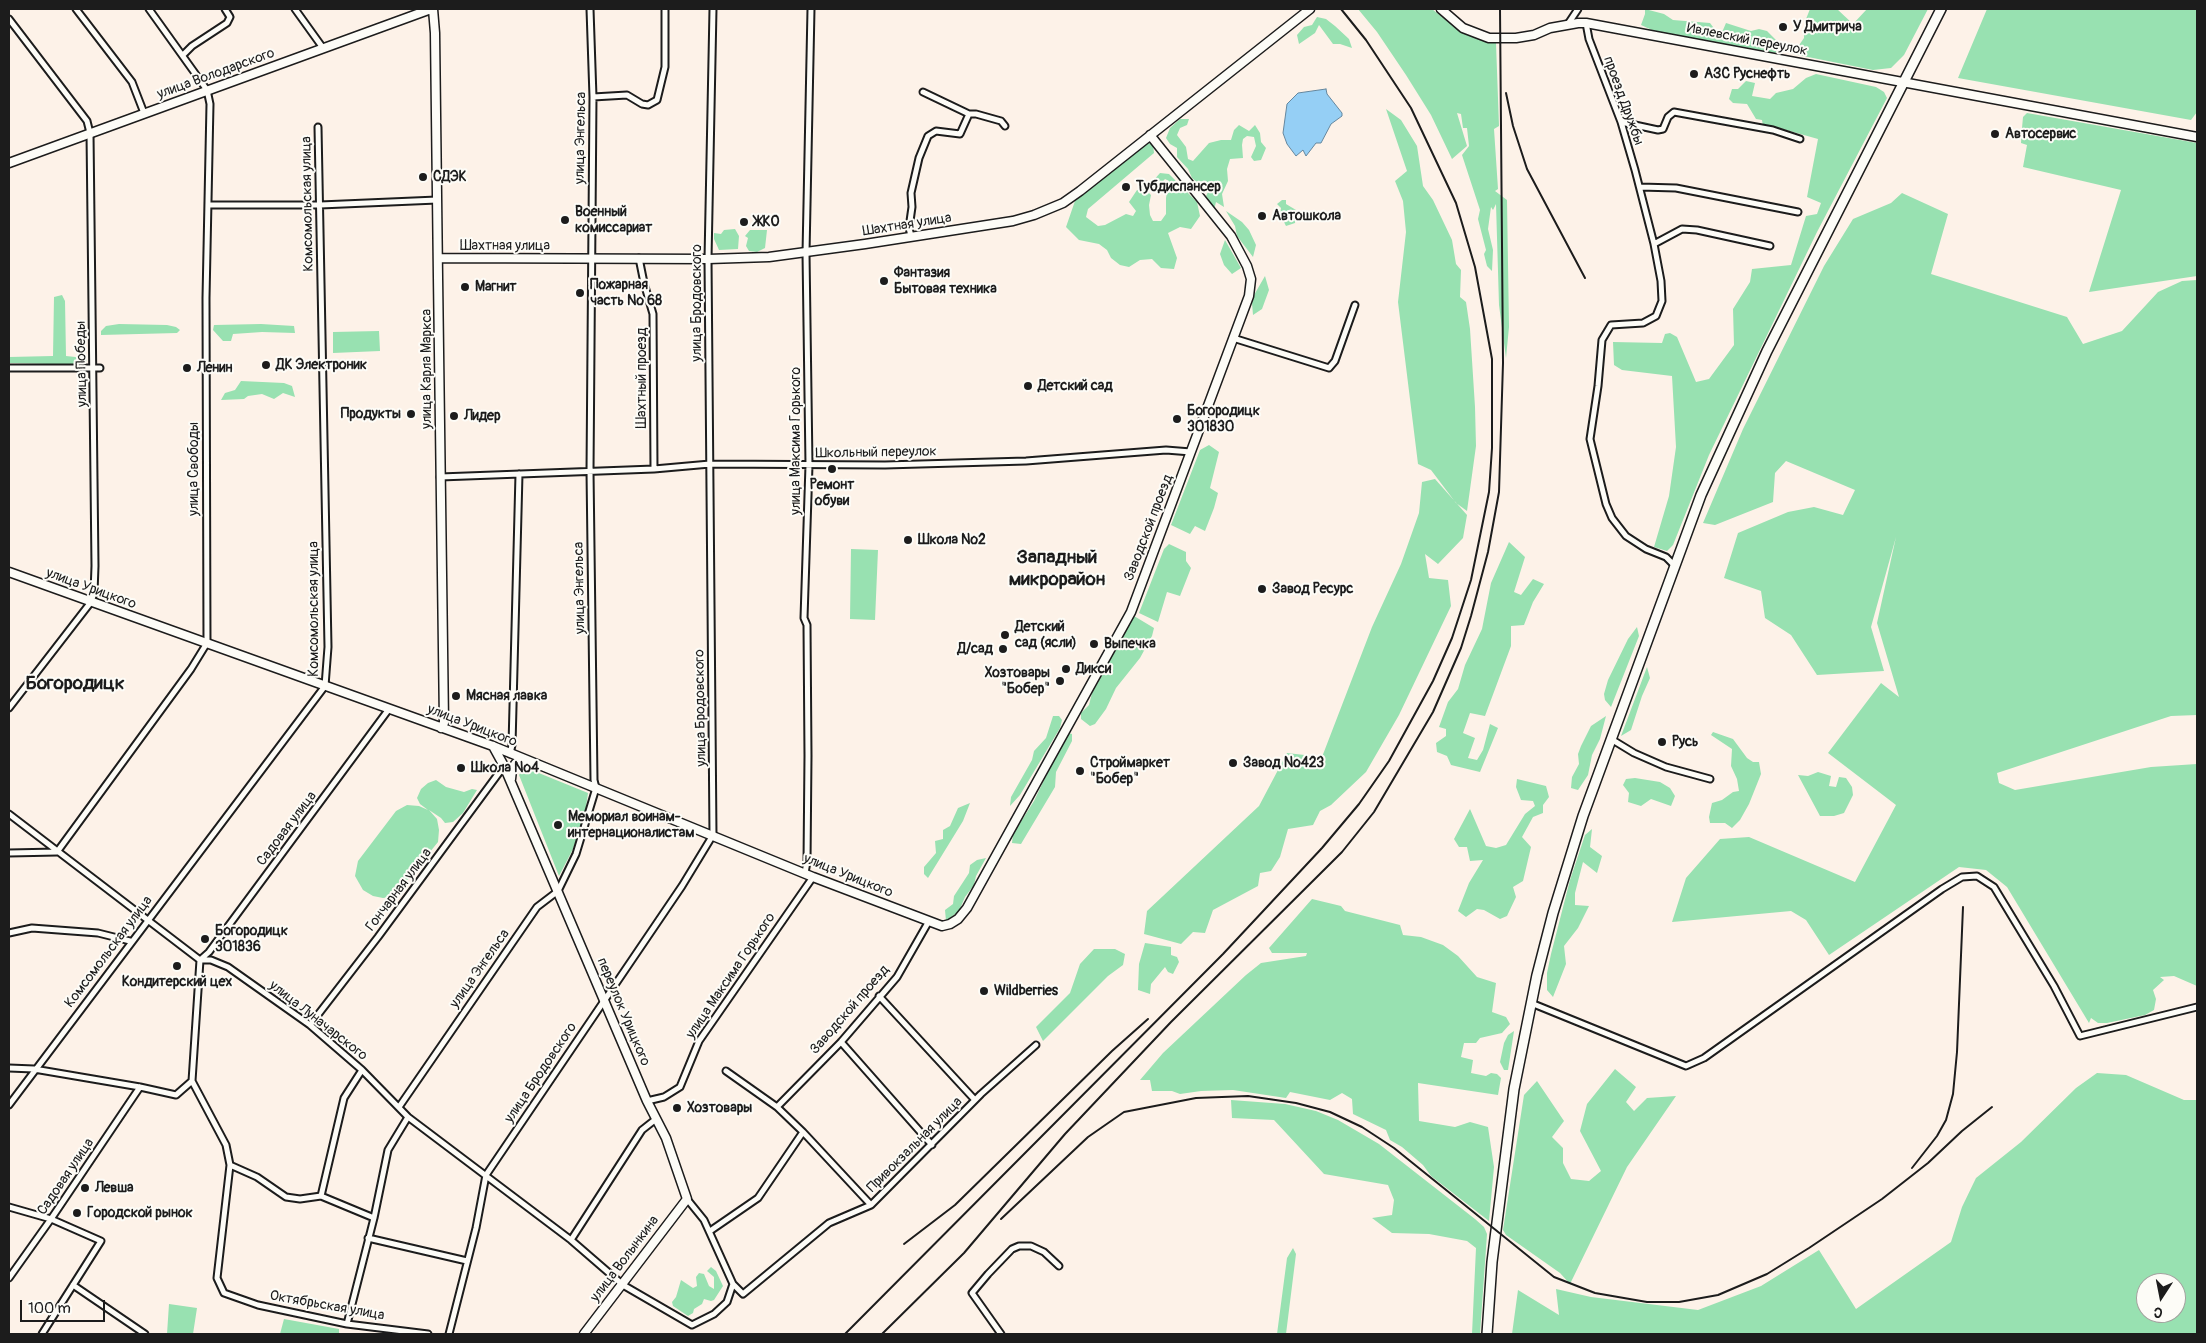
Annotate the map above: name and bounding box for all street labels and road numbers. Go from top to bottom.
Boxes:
street label: Ивлевский переулок [1685,20,1809,60]
street label: улица Володарского [155,45,277,103]
street label: проезд Дружбы [1599,54,1647,148]
street label: улица Энгельса [572,92,590,184]
street label: Комсомольская улица [298,136,318,272]
street label: Шахтная улица [861,210,953,240]
street label: Шахтная улица [460,238,550,254]
street label: улица Бродовского [689,244,705,362]
street label: улица Карла Маркса [419,309,435,429]
street label: улица Победы [73,321,91,407]
street label: Шахтный проезд [634,327,650,429]
street label: улица Максима Горького [788,367,804,515]
street label: улица Свободы [186,422,202,516]
street label: Школьный переулок [815,444,937,462]
street label: Заводской проезд [1121,472,1177,584]
street label: Комсомольская улица [306,541,322,677]
street label: улица Энгельса [571,542,589,634]
street label: улица Урицкого [44,565,138,613]
street label: улица Бродовского [692,649,710,767]
street label: улица Урицкого [425,701,519,751]
street label: Садовая улица [254,788,320,870]
street label: Гончарная улица [362,845,436,935]
street label: улица Урицкого [801,850,895,902]
street label: Комсомольская улица [62,893,156,1011]
street label: улица Максима Горького [683,910,779,1042]
street label: улица Энгельса [447,926,513,1012]
street label: переулок Урицкого [593,955,653,1069]
street label: Заводской проезд [807,962,893,1058]
street label: улица Луначарского [266,977,370,1065]
street label: улица Бродовского [501,1020,581,1126]
street label: Привокзальная улица [864,1094,966,1196]
street label: Садовая улица [34,1135,98,1219]
street label: улица Волынкина [587,1213,663,1305]
street label: Октябрьская улица [268,1288,386,1324]

